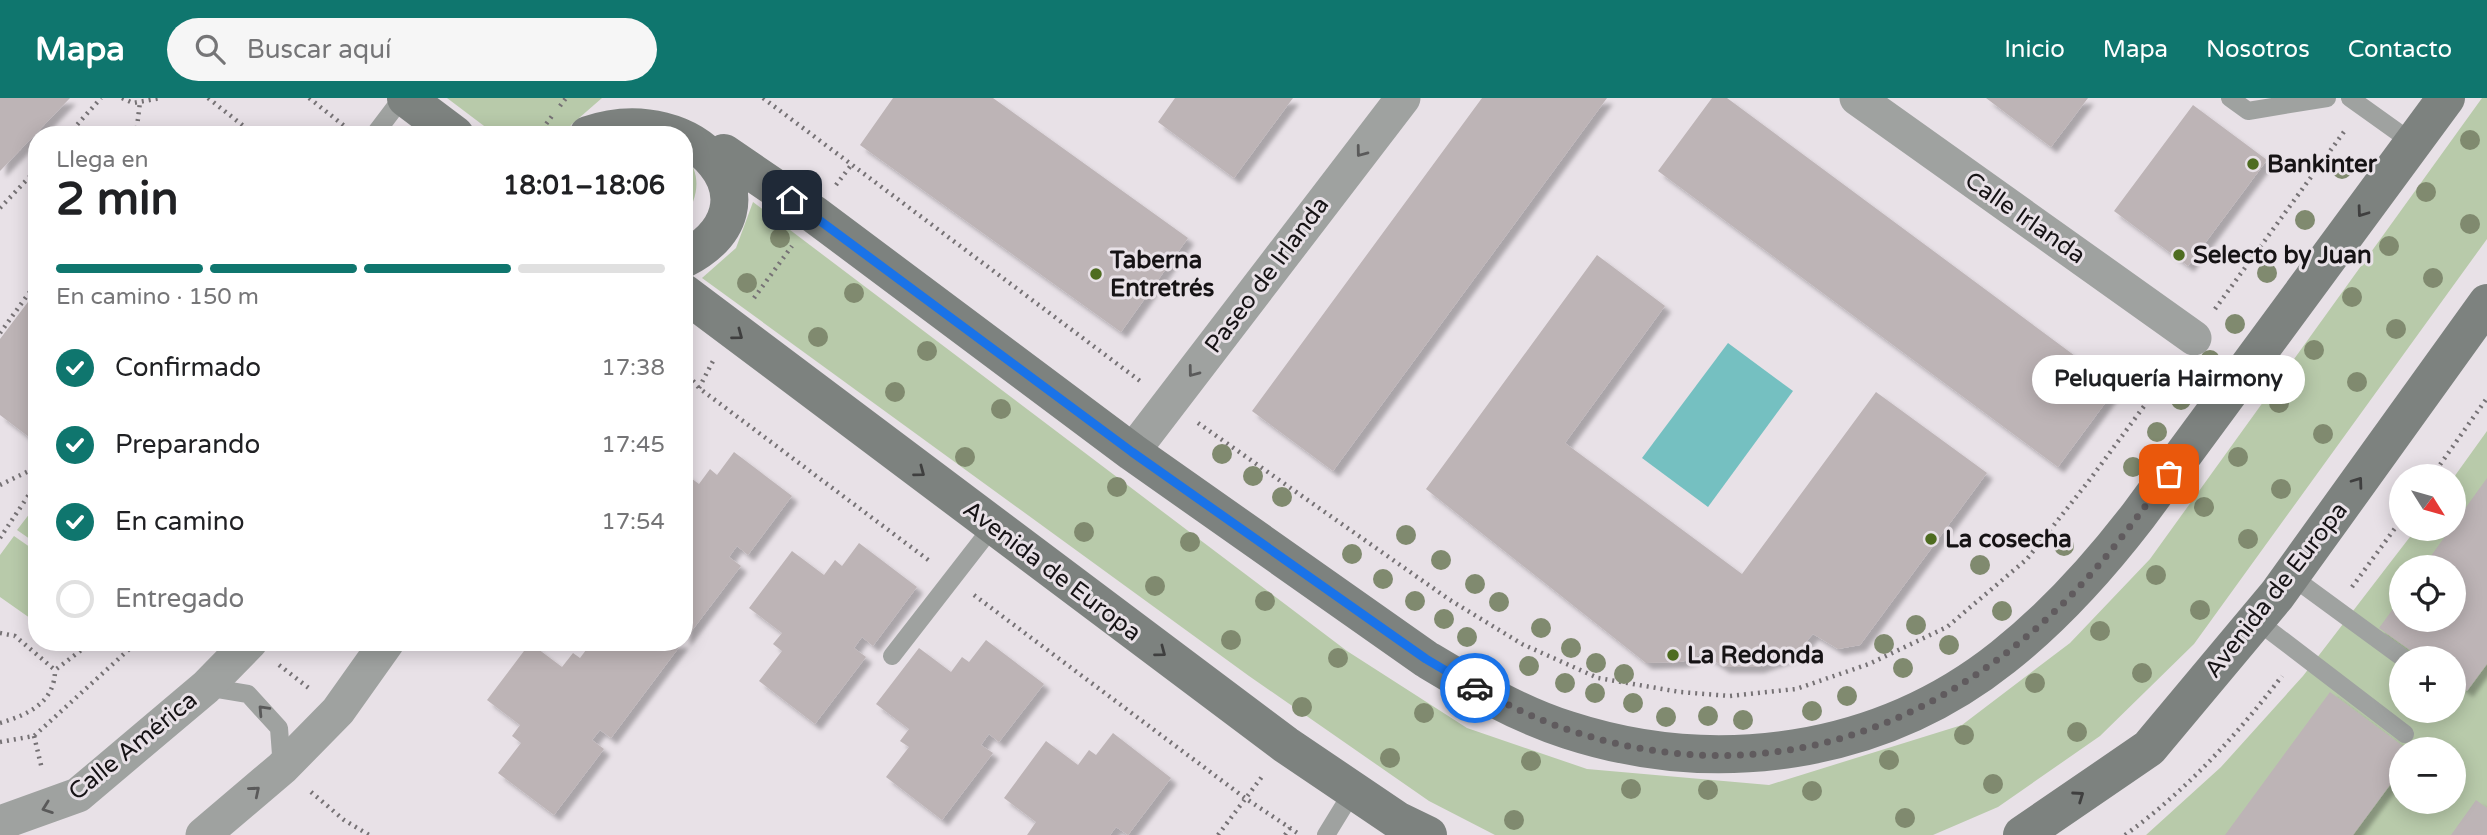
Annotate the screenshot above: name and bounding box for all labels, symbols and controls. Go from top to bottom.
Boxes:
search box [167,18,657,81]
text: Mapa [35,30,125,69]
icon: search [191,30,229,68]
text: Buscar aquí [247,34,391,65]
text: Inicio [2004,35,2065,64]
text: Mapa [2103,35,2168,64]
text: Nosotros [2206,35,2310,64]
text: Contacto [2348,35,2452,64]
one-way arrow [1357,144,1370,157]
text: Llega en [56,146,148,174]
place label: Bankinter [2267,150,2378,179]
marker: Bankinter [2245,156,2261,172]
street label: Calle Irlanda [1959,166,2091,270]
text: 18:01–18:06 [503,170,665,201]
pin [762,170,822,230]
text: 2 min [56,172,179,227]
icon: home [773,181,811,219]
street label: Paseo de Irlanda [1199,191,1335,359]
one-way arrow [2358,204,2370,217]
place label: Selecto by Juan [2193,241,2372,270]
place label: Taberna Entretrés [1109,246,1214,303]
marker: Selecto by Juan [2171,247,2187,263]
marker: Taberna Entretrés [1088,266,1104,282]
text: En camino · 150 m [56,283,259,311]
one-way arrow [730,327,743,340]
icon: check [56,349,94,387]
text: Confirmado [115,352,261,383]
text: 17:38 [601,354,665,382]
callout: Peluquería Hairmony [2032,355,2306,404]
one-way arrow [1189,364,1202,376]
text: Peluquería Hairmony [2054,365,2283,393]
icon: check [56,426,94,464]
text: Preparando [115,429,260,460]
text: 17:45 [601,431,665,459]
pin [2139,444,2199,504]
icon: bag [2150,455,2188,493]
one-way arrow [912,463,925,476]
north arrow [2389,464,2466,541]
map controls [2389,464,2466,814]
one-way arrow [2350,478,2362,490]
street label: Avenida de Europa [957,495,1147,647]
street label: Avenida de Europa [2198,496,2354,684]
icon: check [56,503,94,541]
text: En camino [115,506,244,537]
text: 17:54 [601,508,665,536]
place label: La cosecha [1945,525,2072,554]
marker: La cosecha [1923,531,1939,547]
button: locate [2389,555,2466,632]
text: Entregado [115,583,244,614]
place label: La Redonda [1687,641,1824,670]
one-way arrow [1153,644,1166,657]
button: + [2389,646,2466,723]
marker: La Redonda [1665,647,1681,663]
courier [1440,653,1510,723]
icon: car [1456,669,1494,707]
street label: Calle América [63,685,203,807]
one-way arrow [259,705,271,718]
button: − [2389,737,2466,814]
one-way arrow [247,787,260,799]
one-way arrow [2071,792,2084,804]
one-way arrow [41,800,53,814]

